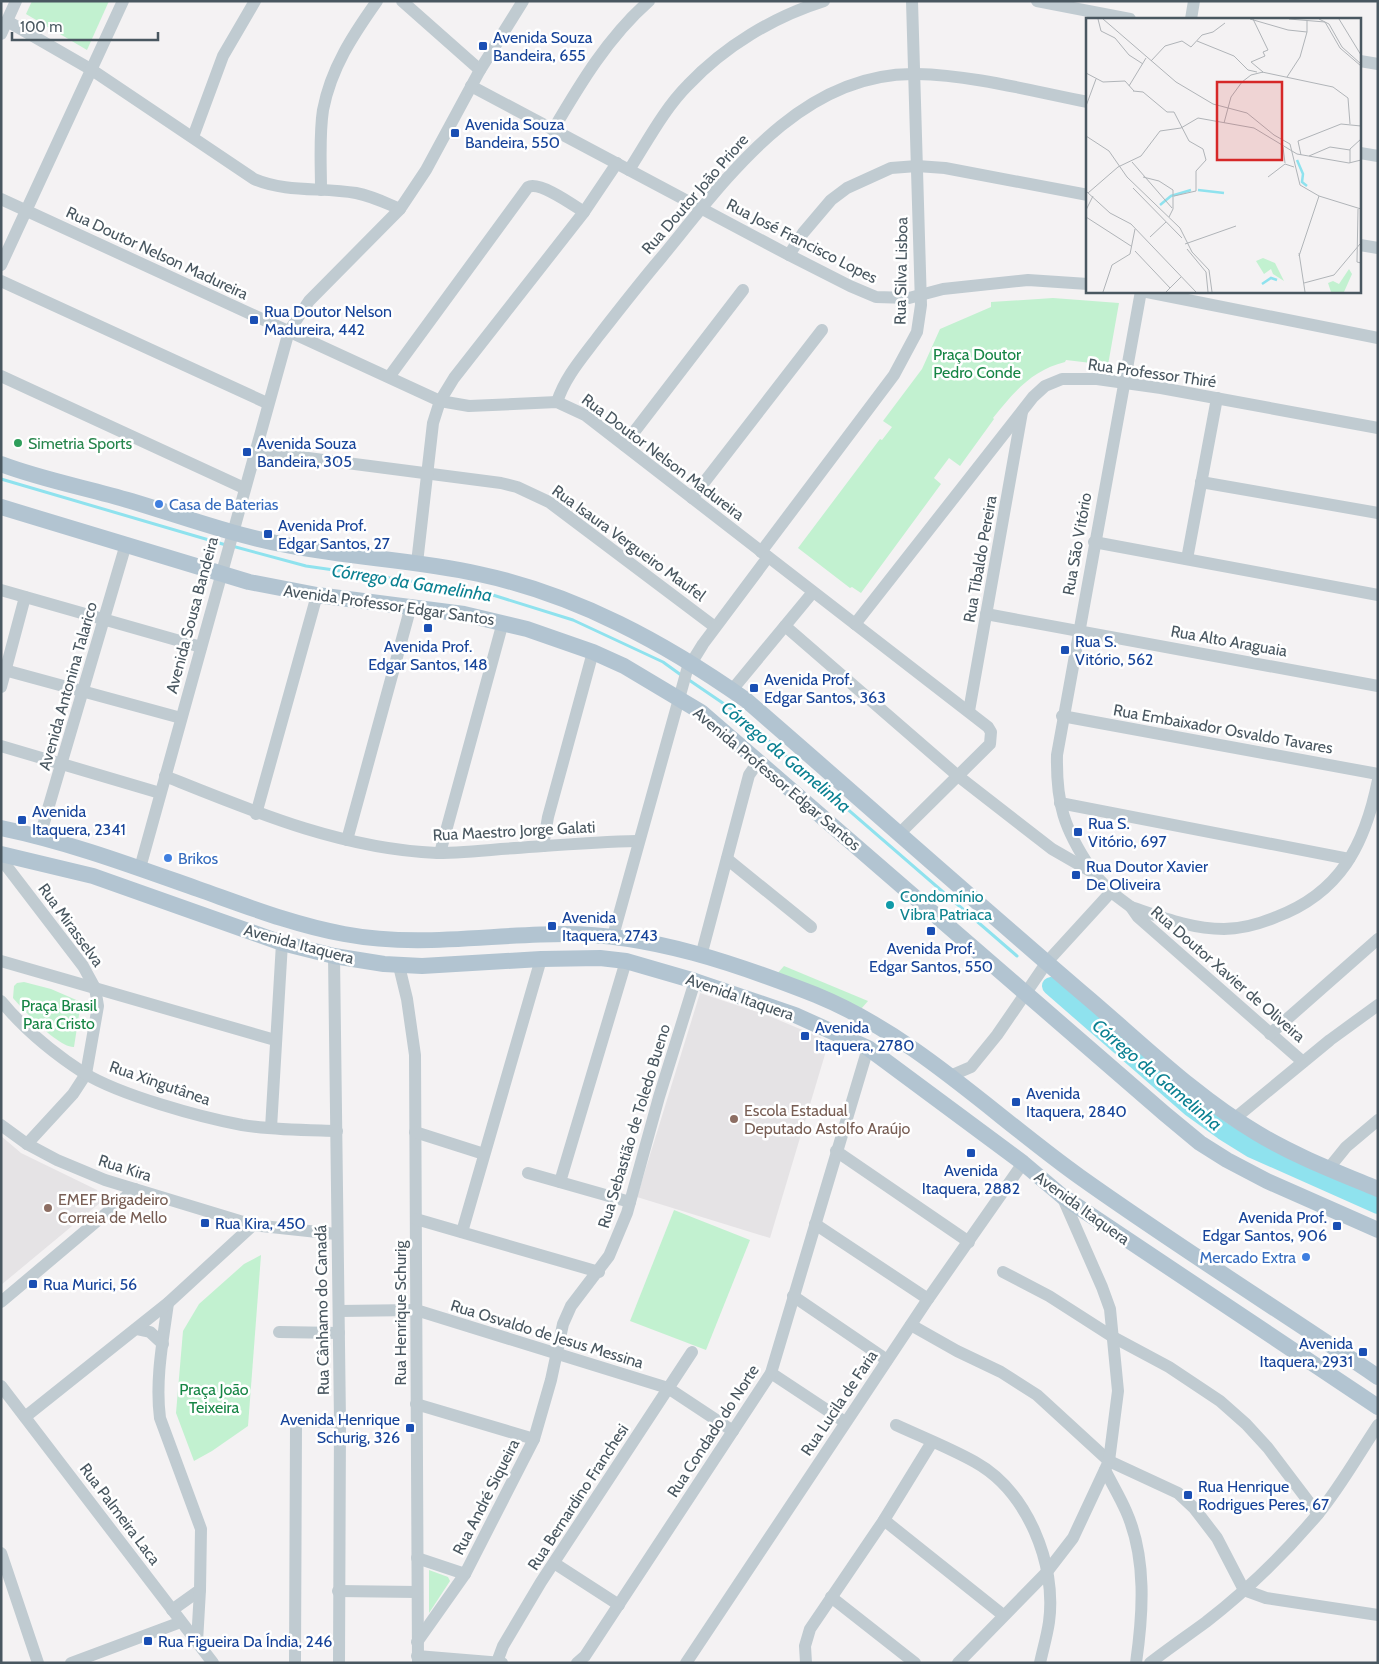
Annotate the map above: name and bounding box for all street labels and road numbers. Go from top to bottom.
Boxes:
street label: Rua Doutor João Priore [638,130,752,258]
street label: Rua José Francisco Lopes [723,195,881,287]
street label: Rua Doutor Nelson Madureira [63,202,251,304]
street label: Rua Silva Lisboa [891,217,911,325]
street label: Rua Professor Thiré [1087,355,1217,391]
street label: Rua Doutor Nelson Madureira [578,390,748,525]
street label: Rua Isaura Vergueiro Maufel [549,481,710,605]
street label: Rua São Vitório [1059,491,1095,597]
street label: Rua Tibaldo Pereira [959,494,1001,624]
street label: Avenida Sousa Bandeira [162,534,222,695]
street label: Avenida Professor Edgar Santos [282,581,496,629]
street label: Avenida Antonina Talarico [35,599,101,772]
street label: Rua Alto Araguaia [1169,621,1289,661]
street label: Rua Embaixador Osvaldo Tavares [1112,700,1335,758]
street label: Avenida Professor Edgar Santos [689,703,865,855]
street label: Rua Maestro Jorge Galati [432,817,596,845]
street label: Rua Mirasselva [34,880,108,971]
street label: Rua Doutor Xavier de Oliveira [1147,902,1309,1046]
street label: Avenida Itaquera [242,920,356,968]
street label: Avenida Itaquera [684,970,797,1024]
street label: Rua Sebastião de Toledo Bueno [594,1021,674,1230]
street label: Rua Xingutânea [107,1057,213,1109]
street label: Rua Kira [96,1151,154,1186]
street label: Avenida Itaquera [1031,1167,1133,1249]
street label: Rua Cânhamo do Canadá [311,1224,333,1395]
street label: Rua Henrique Schurig [391,1240,410,1385]
street label: Rua Osvaldo de Jesus Messina [448,1296,646,1373]
street label: Rua Lucila de Faria [797,1346,881,1459]
street label: Rua Condado do Norte [663,1361,763,1501]
street label: Rua Bernardino Franchesi [524,1420,632,1574]
street label: Rua André Siqueira [449,1436,524,1558]
street label: Rua Palmeira Laca [76,1460,164,1569]

